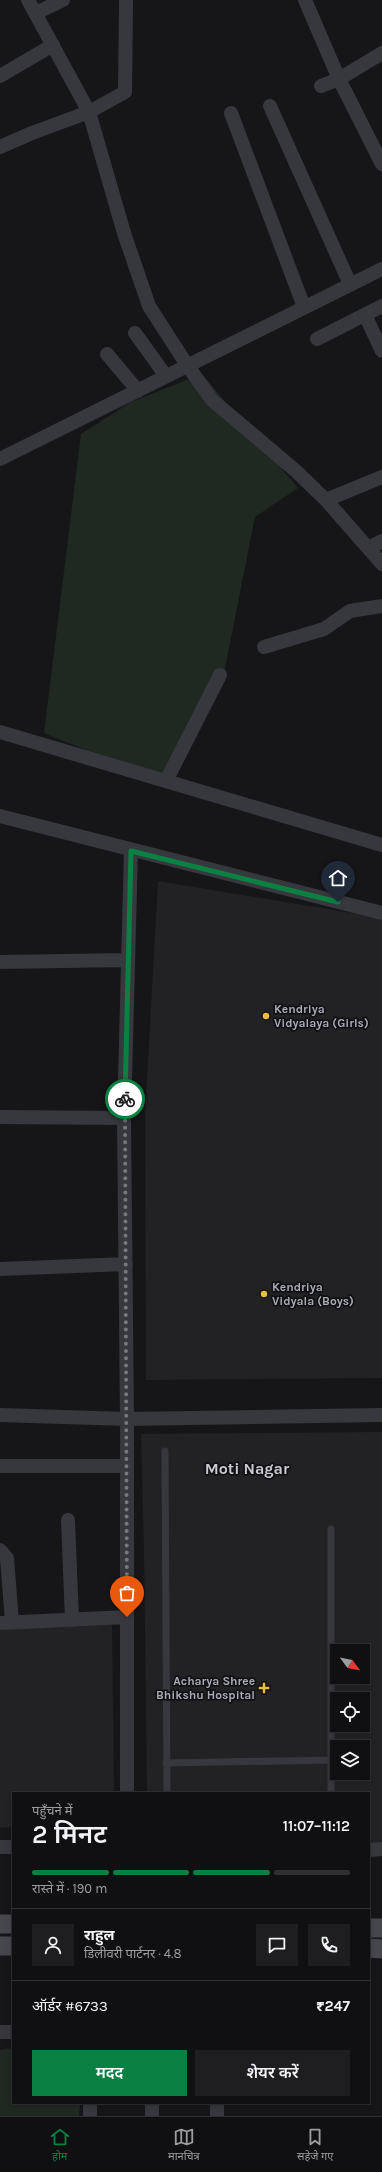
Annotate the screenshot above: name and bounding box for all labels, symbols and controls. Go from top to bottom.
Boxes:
pin [321,861,355,902]
icon: home [327,867,349,889]
place label: Kendriya Vidyalaya (Girls) [274,1002,369,1030]
marker: Kendriya Vidyalaya (Girls) [261,1011,271,1021]
courier [105,1079,145,1119]
icon: bike [114,1088,136,1110]
place label: Kendriya Vidyala (Boys) [272,1280,354,1308]
marker: Kendriya Vidyala (Boys) [259,1289,269,1299]
district label: Moti Nagar [205,1459,290,1478]
pin [110,1576,144,1617]
icon: bag [116,1582,138,1604]
north arrow [330,1644,370,1684]
map controls [330,1644,370,1780]
place label: Acharya Shree Bhikshu Hospital [156,1674,255,1702]
marker: Acharya Shree Bhikshu Hospital [258,1682,270,1694]
button: locate [330,1692,370,1732]
button: layers [330,1740,370,1780]
text: पहुँचने में [32,1803,73,1818]
text: 11:07–11:12 [283,1817,350,1835]
text: 2 मिनट [32,1819,107,1850]
text: रास्ते में · 190 m [32,1881,107,1896]
button: person [32,1924,74,1966]
button: chat [256,1924,298,1966]
button: phone [308,1924,350,1966]
text: राहुल [84,1926,115,1944]
text: डिलीवरी पार्टनर · 4.8 [84,1946,181,1961]
text: ऑर्डर #6733 [32,1997,108,2015]
text: ₹247 [316,1997,350,2015]
button: मदद [32,2050,187,2096]
button: शेयर करें [195,2050,350,2096]
tab: होम [49,2126,71,2164]
tab: मानचित्र [168,2126,200,2164]
tab: सहेजे गए [297,2126,333,2164]

